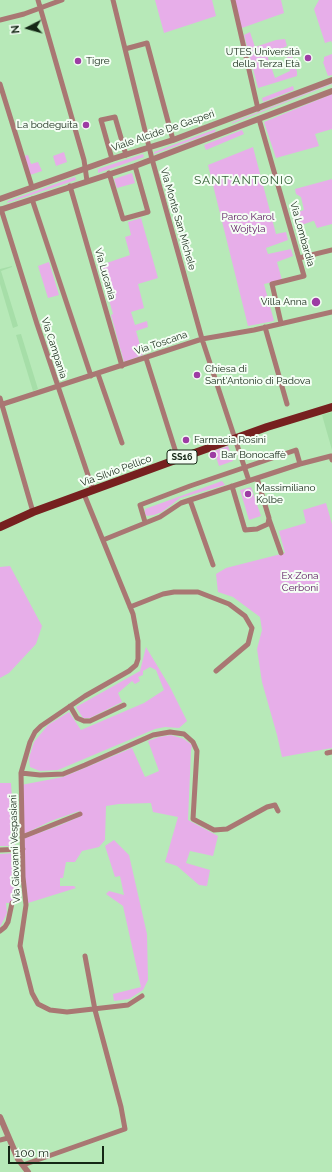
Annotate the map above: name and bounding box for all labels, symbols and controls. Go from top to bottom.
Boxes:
north arrow [8,8,48,48]
text: N [9,24,22,34]
place label: UTES Università della Terza Età [226,46,300,70]
marker: UTES Università della Terza Età [303,53,313,63]
place label: Tigre [86,55,110,67]
marker: Tigre [73,56,83,66]
street label: Viale Alcide De Gasperi [110,108,216,154]
place label: La bodeguita [17,119,78,131]
marker: La bodeguita [81,120,91,130]
street label: Via Monte San Michele [158,167,198,271]
district label: SANT'ANTONIO [194,173,294,187]
street label: Via Lombardia [287,200,317,268]
park label: Parco Karol Wojtyla [222,211,274,234]
street label: Via Lucania [92,247,118,301]
place label: Villa Anna [261,296,307,308]
marker: Villa Anna [310,296,322,308]
street label: Via Campania [38,316,70,380]
street label: Via Toscana [133,328,189,358]
place label: Chiesa di Sant'Antonio di Padova [205,363,310,386]
marker: Chiesa di Sant'Antonio di Padova [192,370,202,380]
place label: Farmacia Rosini [194,434,266,446]
marker: Farmacia Rosini [181,435,191,445]
place label: Bar Bonocaffè [221,449,286,461]
road number: SS16 [167,450,197,464]
marker: Bar Bonocaffè [208,450,218,460]
street label: Via Silvio Pellico [79,453,153,489]
place label: Massimiliano Kolbe [256,482,316,506]
marker: Massimiliano Kolbe [243,489,253,499]
park label: Ex Zona Cerboni [281,570,319,594]
street label: Via Giovanni Vespasiani [7,795,23,903]
scale bar [10,1138,106,1164]
text: 100 m [15,1146,49,1160]

